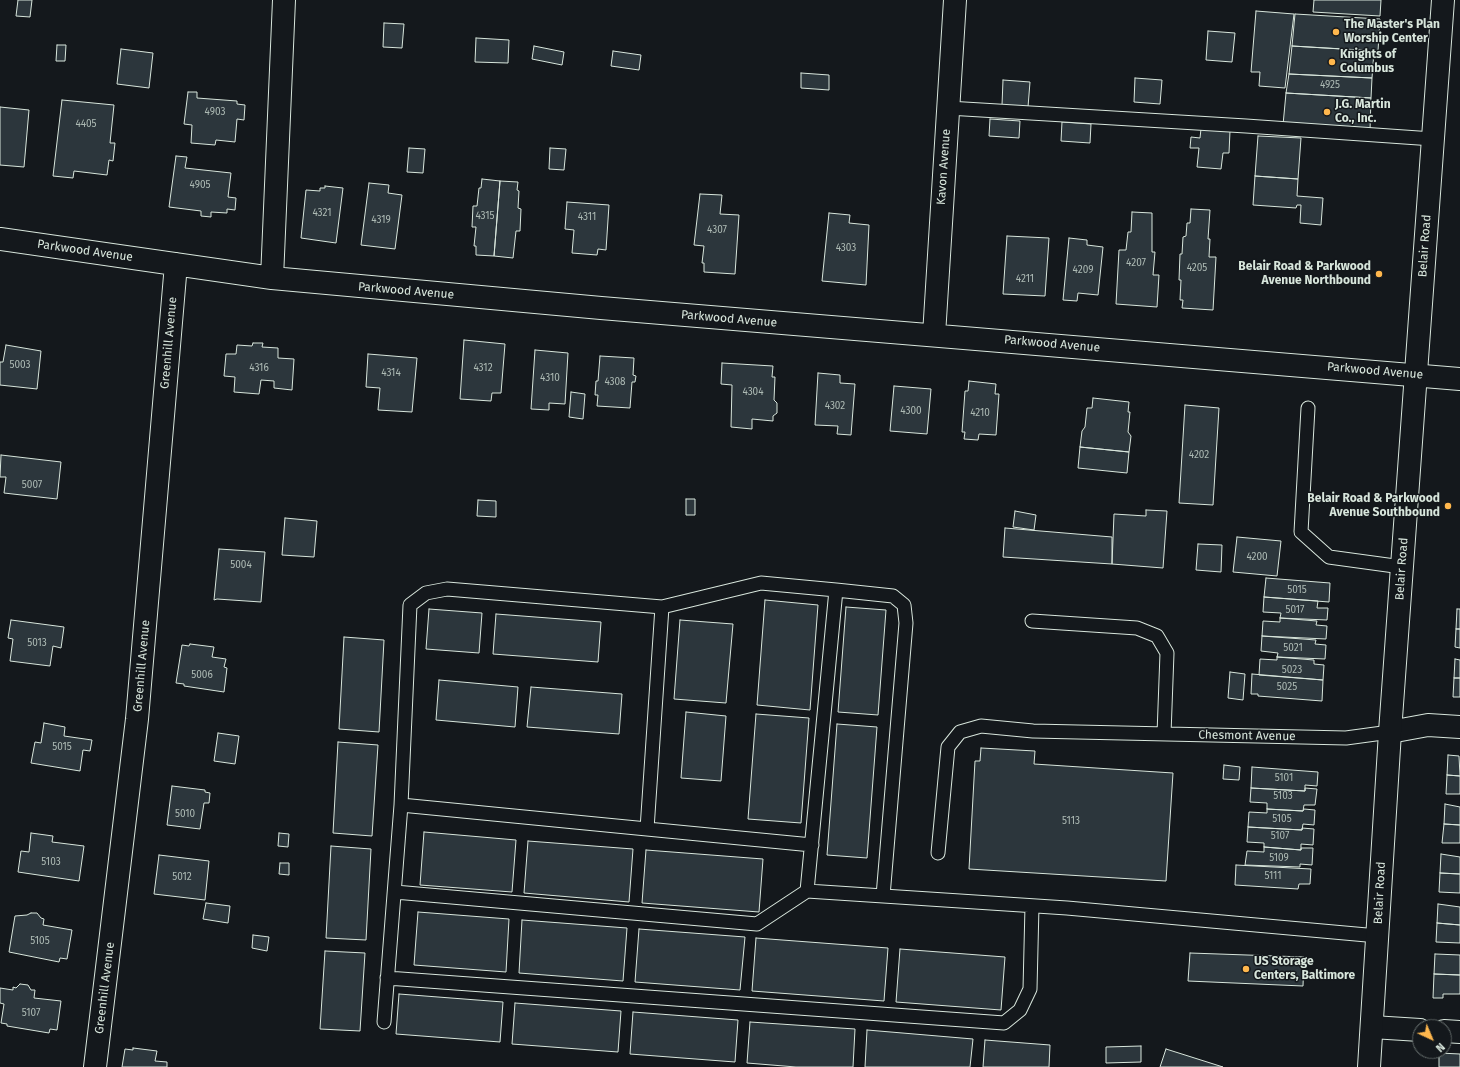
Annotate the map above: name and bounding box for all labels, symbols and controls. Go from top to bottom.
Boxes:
place label: The Master's Plan Worship Center [1344,18,1440,46]
marker: The Master's Plan Worship Center [1331,27,1341,37]
place label: Knights of Columbus [1340,48,1396,76]
marker: Knights of Columbus [1327,57,1337,67]
house number: 4925 [1320,79,1340,91]
place label: J.G. Martin Co., Inc. [1335,98,1391,126]
house number: 4903 [205,106,225,118]
marker: J.G. Martin Co., Inc. [1322,107,1332,117]
house number: 4405 [75,118,97,130]
street label: Kavon Avenue [934,128,954,206]
house number: 4905 [190,179,210,191]
house number: 4321 [312,207,332,219]
house number: 4315 [475,210,495,222]
house number: 4311 [578,211,596,223]
house number: 4319 [371,214,391,226]
street label: Belair Road [1416,214,1434,278]
house number: 4307 [707,224,727,236]
street label: Parkwood Avenue [36,237,134,265]
house number: 4303 [836,242,856,254]
house number: 4207 [1126,257,1146,269]
place label: Belair Road & Parkwood Avenue Northbound [1238,260,1371,288]
house number: 4205 [1187,262,1207,274]
house number: 4209 [1073,264,1093,276]
marker: Belair Road & Parkwood Avenue Northbound [1374,269,1384,279]
house number: 4211 [1016,273,1034,285]
street label: Parkwood Avenue [357,280,455,302]
street label: Greenhill Avenue [158,296,180,390]
street label: Parkwood Avenue [680,308,778,330]
street label: Parkwood Avenue [1003,333,1101,355]
house number: 5003 [9,359,31,371]
street label: Parkwood Avenue [1326,360,1424,382]
house number: 4316 [249,362,269,374]
house number: 4312 [473,362,493,374]
house number: 4314 [381,367,401,379]
house number: 4310 [540,372,560,384]
house number: 4308 [604,376,626,388]
house number: 4304 [742,386,764,398]
house number: 4302 [825,400,845,412]
house number: 4300 [900,405,922,417]
house number: 4210 [970,407,990,419]
house number: 4202 [1189,449,1209,461]
house number: 5007 [22,479,42,491]
place label: Belair Road & Parkwood Avenue Southbound [1307,492,1440,520]
marker: Belair Road & Parkwood Avenue Southbound [1443,501,1453,511]
street label: Belair Road [1393,537,1411,601]
house number: 4200 [1246,551,1268,563]
house number: 5004 [230,559,252,571]
house number: 5015 [1287,584,1307,596]
house number: 5017 [1285,604,1305,616]
street label: Greenhill Avenue [131,619,153,713]
house number: 5013 [27,637,47,649]
house number: 5021 [1283,642,1303,654]
house number: 5023 [1282,664,1302,676]
house number: 5006 [191,669,213,681]
house number: 5025 [1277,681,1297,693]
street label: Chesmont Avenue [1198,728,1296,744]
house number: 5015 [52,741,72,753]
house number: 5101 [1275,772,1293,784]
house number: 5103 [1273,790,1293,802]
house number: 5010 [175,808,195,820]
house number: 5105 [1272,813,1292,825]
house number: 5113 [1062,815,1080,827]
house number: 5107 [1271,830,1289,842]
house number: 5109 [1269,852,1289,864]
house number: 5103 [41,856,61,868]
street label: Belair Road [1371,861,1389,925]
house number: 5111 [1264,870,1282,882]
house number: 5012 [172,871,192,883]
house number: 5105 [30,935,50,947]
street label: Greenhill Avenue [92,941,118,1035]
place label: US Storage Centers, Baltimore [1254,955,1355,983]
marker: US Storage Centers, Baltimore [1241,964,1251,974]
house number: 5107 [22,1007,40,1019]
north arrow [1412,1019,1452,1059]
text: N [1433,1040,1447,1054]

